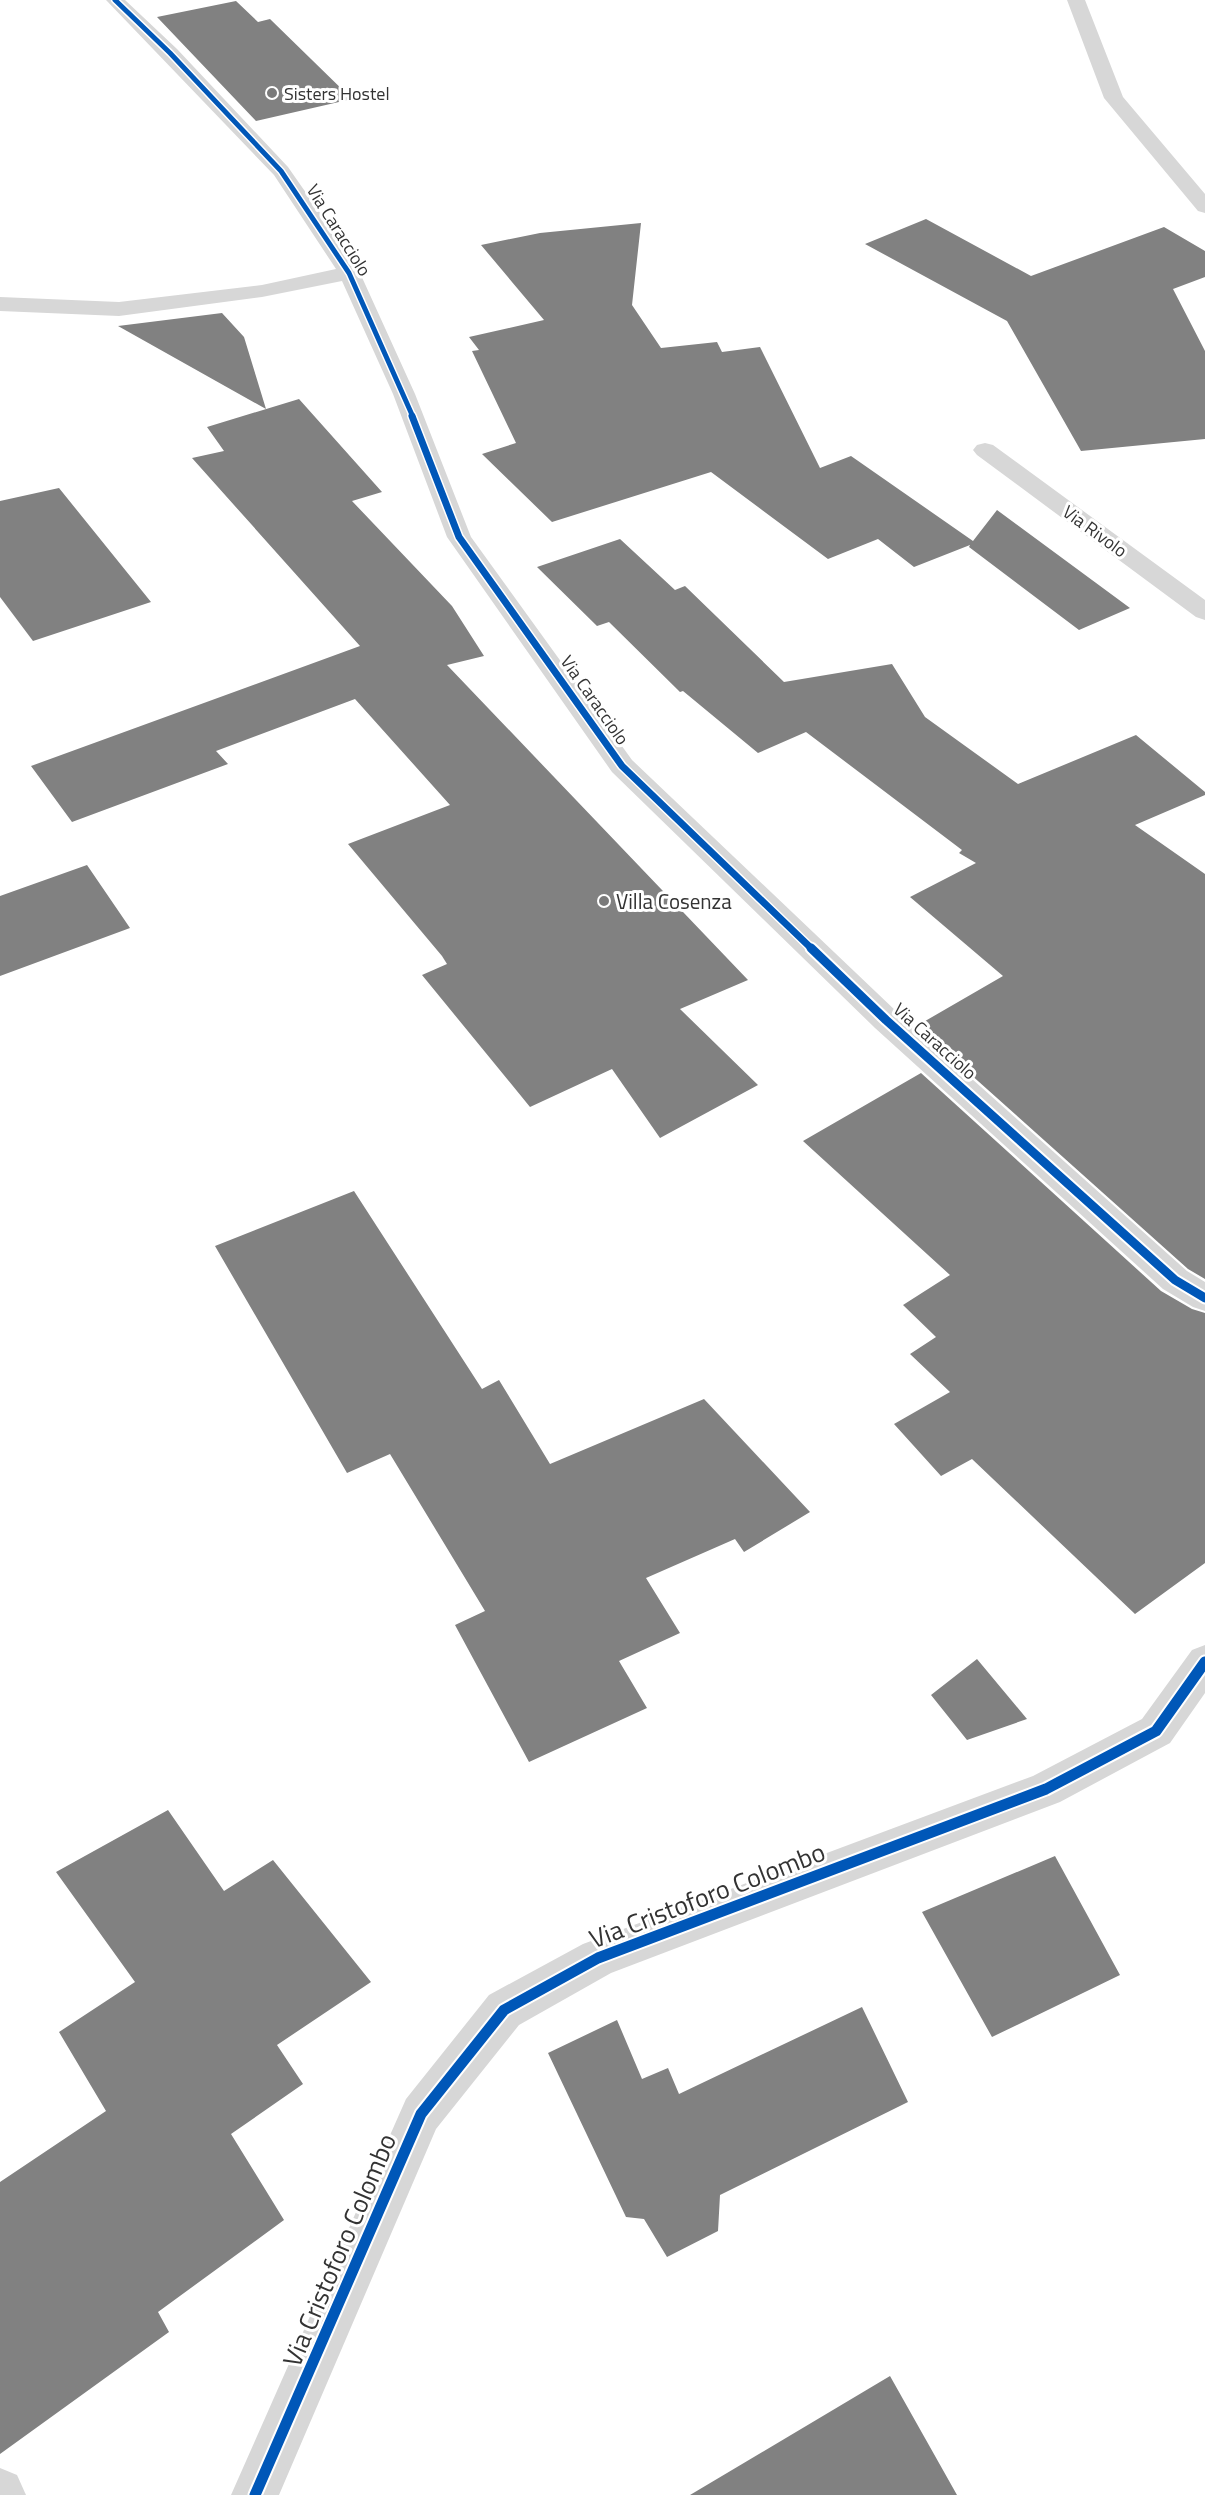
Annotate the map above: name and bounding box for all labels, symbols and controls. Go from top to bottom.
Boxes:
place label: Sisters Hostel [284,80,390,107]
marker: Sisters Hostel [265,86,279,100]
street label: Via Caracciolo [300,179,378,281]
street label: Via Rivolo [1057,498,1133,564]
street label: Via Caracciolo [554,650,636,750]
place label: Villa Cosenza [616,885,732,917]
marker: Villa Cosenza [597,894,611,908]
street label: Via Caracciolo [887,996,983,1086]
street label: Via Cristoforo Colombo [583,1832,831,1958]
street label: Via Cristoforo Colombo [272,2127,406,2373]

